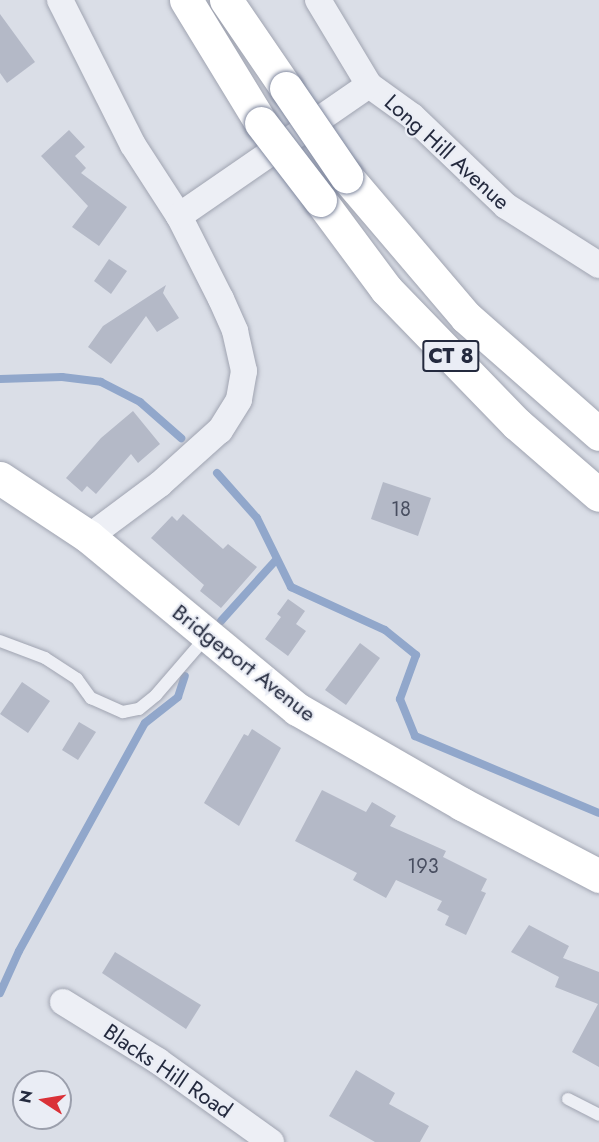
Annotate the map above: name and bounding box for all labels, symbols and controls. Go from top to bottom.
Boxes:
street label: Long Hill Avenue [379,89,515,215]
road number: CT 8 [421,338,481,374]
house number: 18 [391,497,411,521]
street label: Bridgeport Avenue [167,599,321,727]
house number: 193 [407,854,439,878]
street label: Blacks Hill Road [99,1018,237,1124]
north arrow [12,1070,72,1130]
text: N [13,1088,38,1105]

